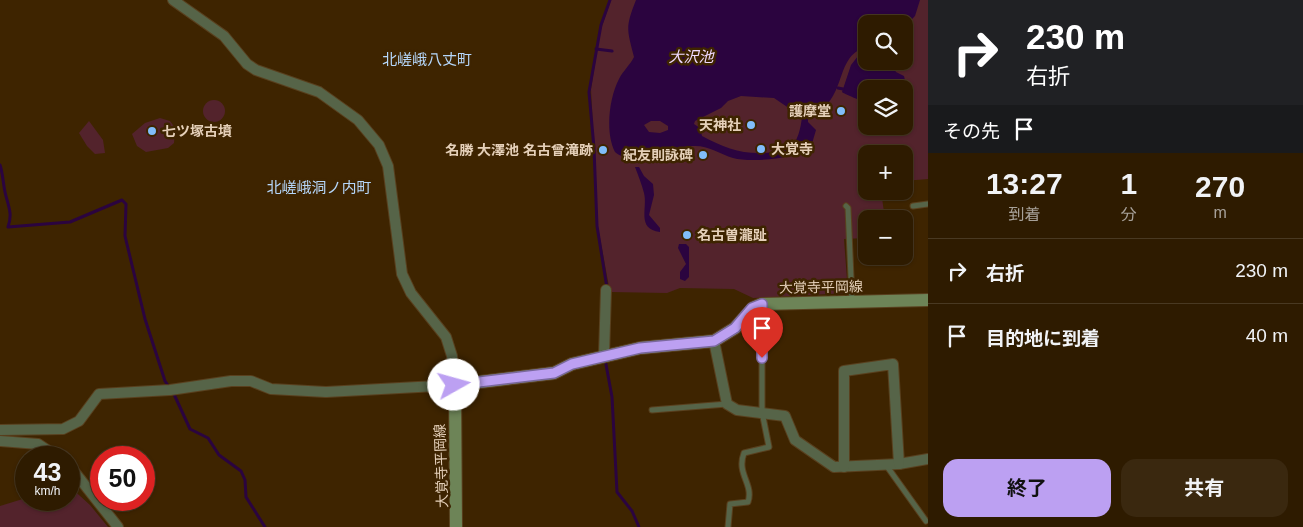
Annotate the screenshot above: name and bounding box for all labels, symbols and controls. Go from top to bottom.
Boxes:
map controls [858,15,913,265]
button: search [858,15,913,70]
text: 230 m [1026,17,1125,56]
icon: right [943,20,1008,85]
water label: 大沢池 [668,48,715,65]
district label: 北嵯峨八丈町 [382,51,472,68]
text: 右折 [1026,64,1070,89]
button: layers [858,80,913,135]
place label: 護摩堂 [789,103,831,119]
marker: 護摩堂 [835,105,847,117]
icon: arrive [1010,115,1038,143]
place label: 天神社 [699,117,741,133]
marker: 天神社 [745,119,757,131]
text: その先 [943,121,1000,142]
place label: 七ツ塚古墳 [162,123,232,139]
marker: 七ツ塚古墳 [146,125,158,137]
place label: 大覚寺 [771,141,813,157]
place label: 名勝 大澤池 名古曾滝跡 [445,142,593,158]
marker: 大覚寺 [755,143,767,155]
marker: 名勝 大澤池 名古曾滝跡 [597,144,609,156]
button: + [858,145,913,200]
place label: 紀友則詠碑 [623,147,693,163]
marker: 紀友則詠碑 [697,149,709,161]
text: 13:27 [986,167,1063,200]
text: 1 [1120,167,1137,200]
text: 270 [1195,170,1245,203]
district label: 北嵯峨洞ノ内町 [266,179,372,196]
text: m [1213,204,1227,221]
text: 到着 [1008,206,1040,223]
text: 分 [1121,206,1137,223]
button: − [858,210,913,265]
place label: 名古曽瀧趾 [697,227,767,243]
marker: 名古曽瀧趾 [681,229,693,241]
icon: right [943,257,971,285]
text: 230 m [1235,260,1288,281]
text: 右折 [986,263,1024,284]
street label: 大覚寺平岡線 [779,278,863,296]
pin [741,307,783,358]
icon: arrive [748,314,776,342]
icon: arrive [943,322,971,350]
text: 40 m [1246,325,1288,346]
text: 目的地に到着 [986,328,1100,349]
position arrow [427,358,479,410]
street label: 大覚寺平岡線 [432,424,450,508]
speed limit sign: 50 [90,446,155,511]
text: 43 [34,458,61,486]
button: 終了 [943,459,1111,517]
button: 共有 [1121,459,1288,517]
text: km/h [34,484,61,498]

